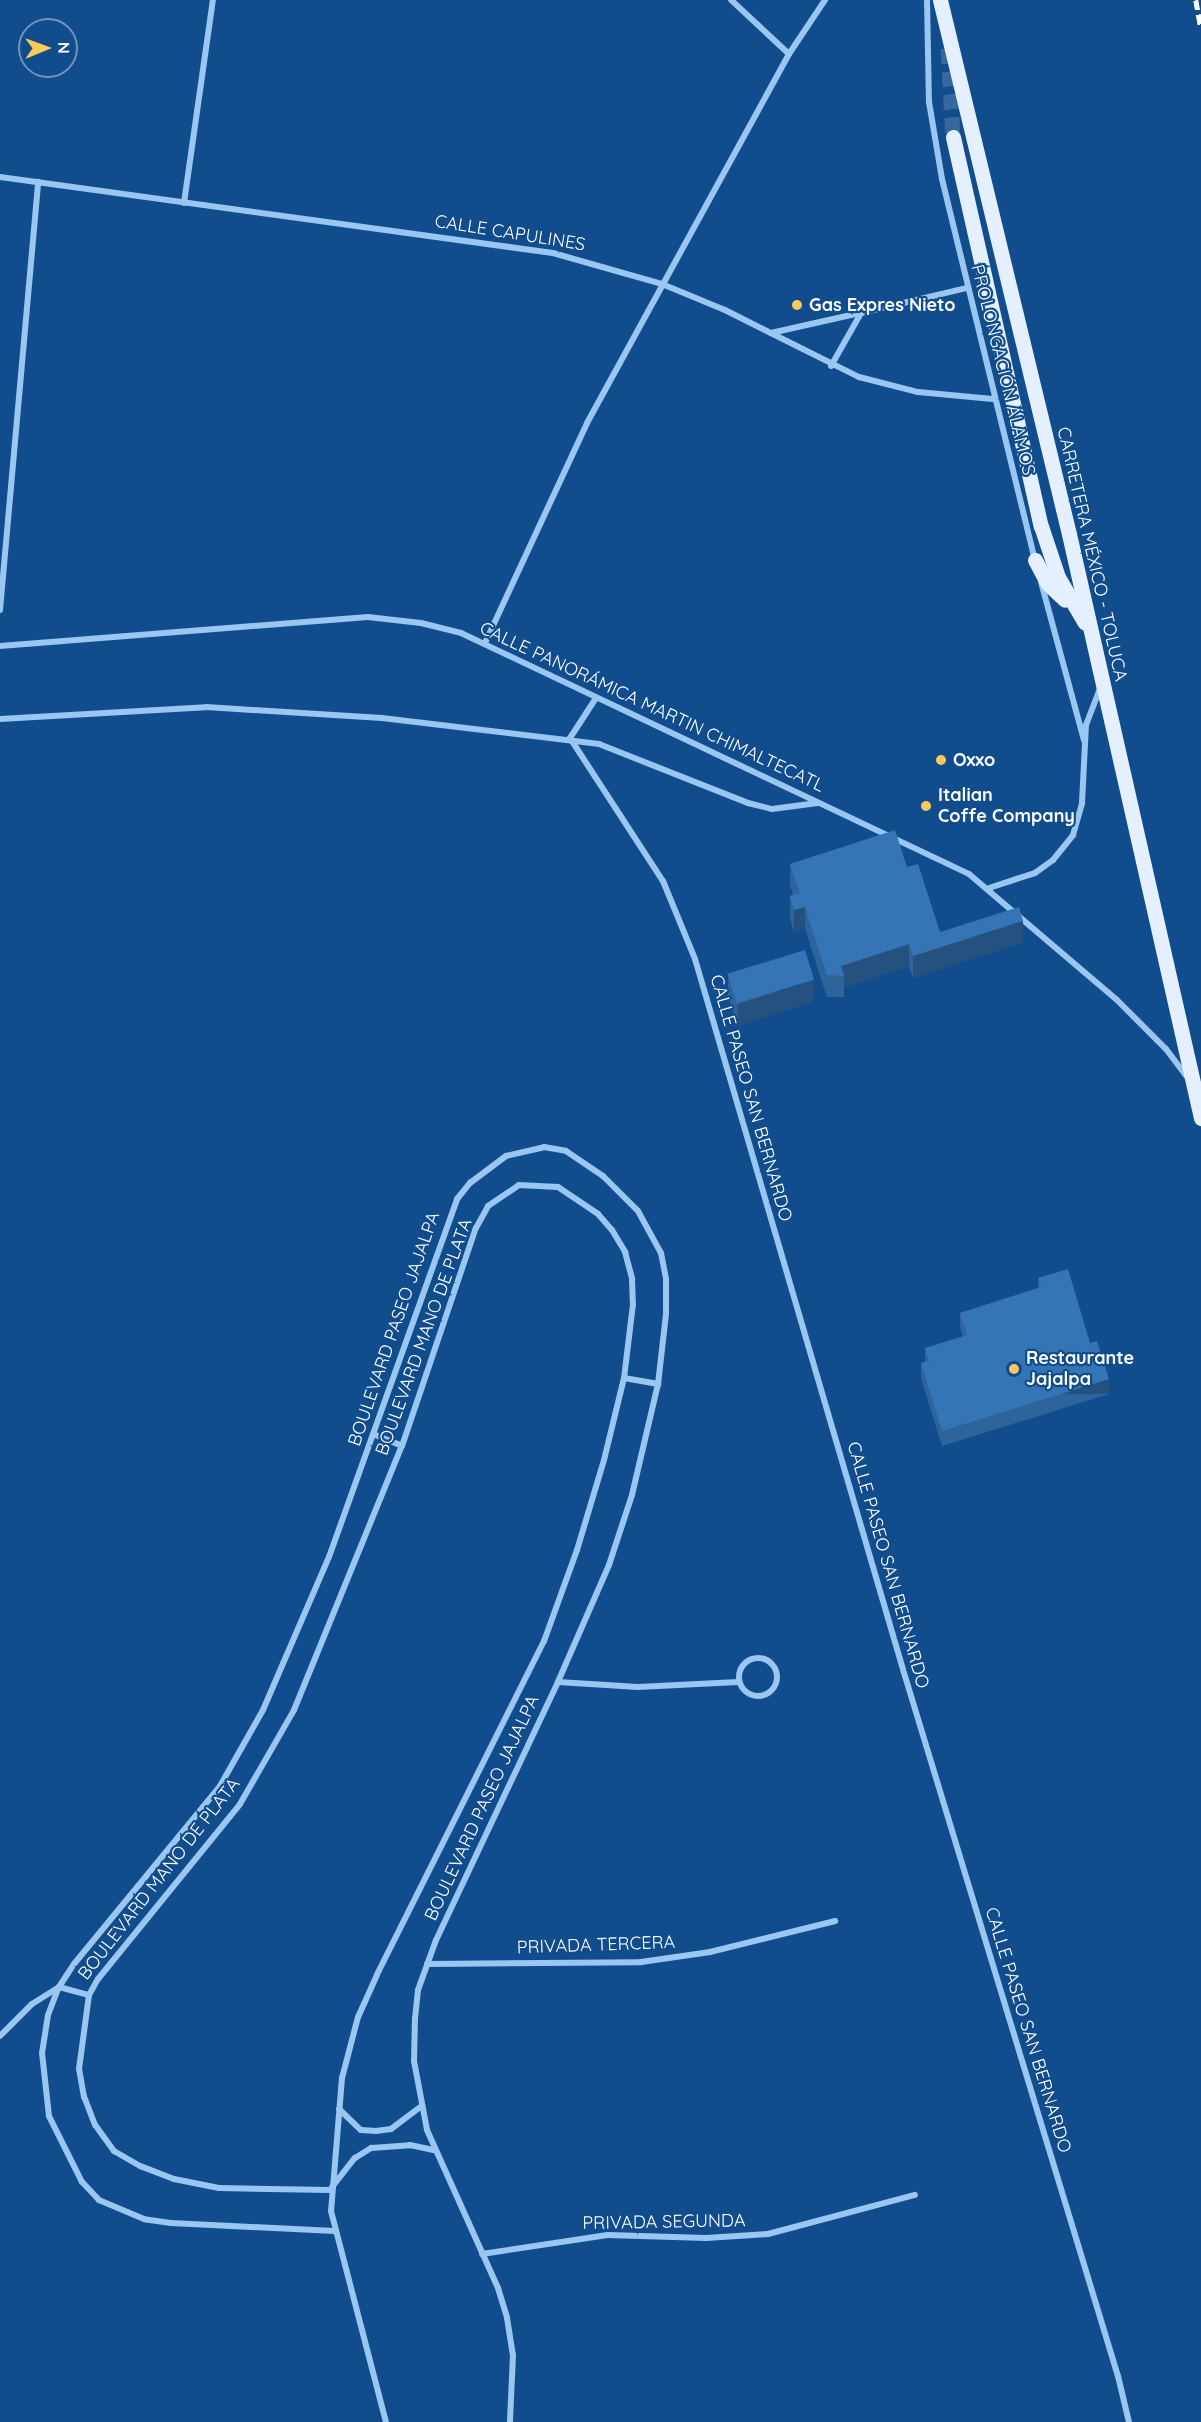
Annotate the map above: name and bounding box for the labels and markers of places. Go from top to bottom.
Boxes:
place label: Gas Expres Nieto [809,294,956,316]
marker: Gas Expres Nieto [790,298,804,312]
place label: Oxxo [953,749,995,771]
marker: Oxxo [934,753,948,767]
place label: Italian Coffe Company [938,785,1075,828]
marker: Italian Coffe Company [919,799,933,813]
place label: Restaurante Jajalpa [1026,1348,1134,1390]
marker: Restaurante Jajalpa [1007,1362,1021,1376]

